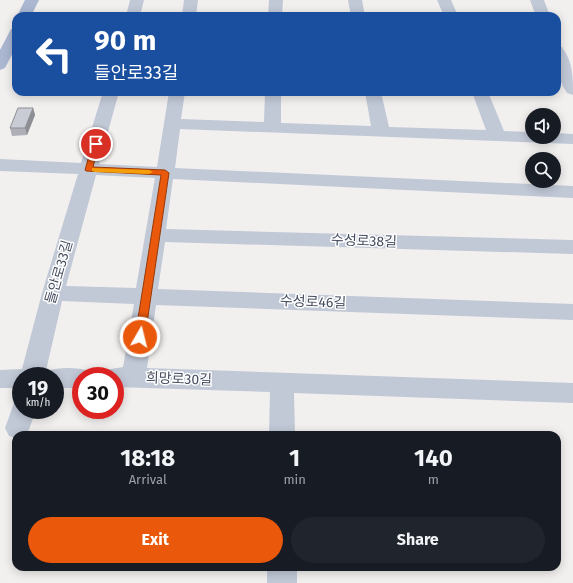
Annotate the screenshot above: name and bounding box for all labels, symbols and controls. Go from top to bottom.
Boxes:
text: 90 m [94,24,156,57]
icon: left [28,28,80,80]
text: 들안로33길 [94,62,178,84]
map controls [525,108,561,188]
button: sound [525,108,561,144]
pin [79,127,113,161]
icon: arrive [85,133,107,155]
button: search [525,152,561,188]
street label: 수성로38길 [331,231,397,251]
street label: 들안로33길 [42,238,76,306]
street label: 수성로46길 [280,292,346,312]
position arrow [119,316,161,358]
speed limit sign: 30 [72,367,124,419]
street label: 희망로30길 [146,369,212,389]
text: 19 [28,376,48,400]
text: km/h [26,397,50,409]
text: 18:18 [120,444,175,472]
text: 1 [289,444,300,472]
text: 140 [414,444,453,472]
text: Arrival [129,472,167,487]
text: min [283,472,306,487]
text: m [428,472,439,487]
button: Exit [28,517,283,563]
button: Share [291,517,545,563]

